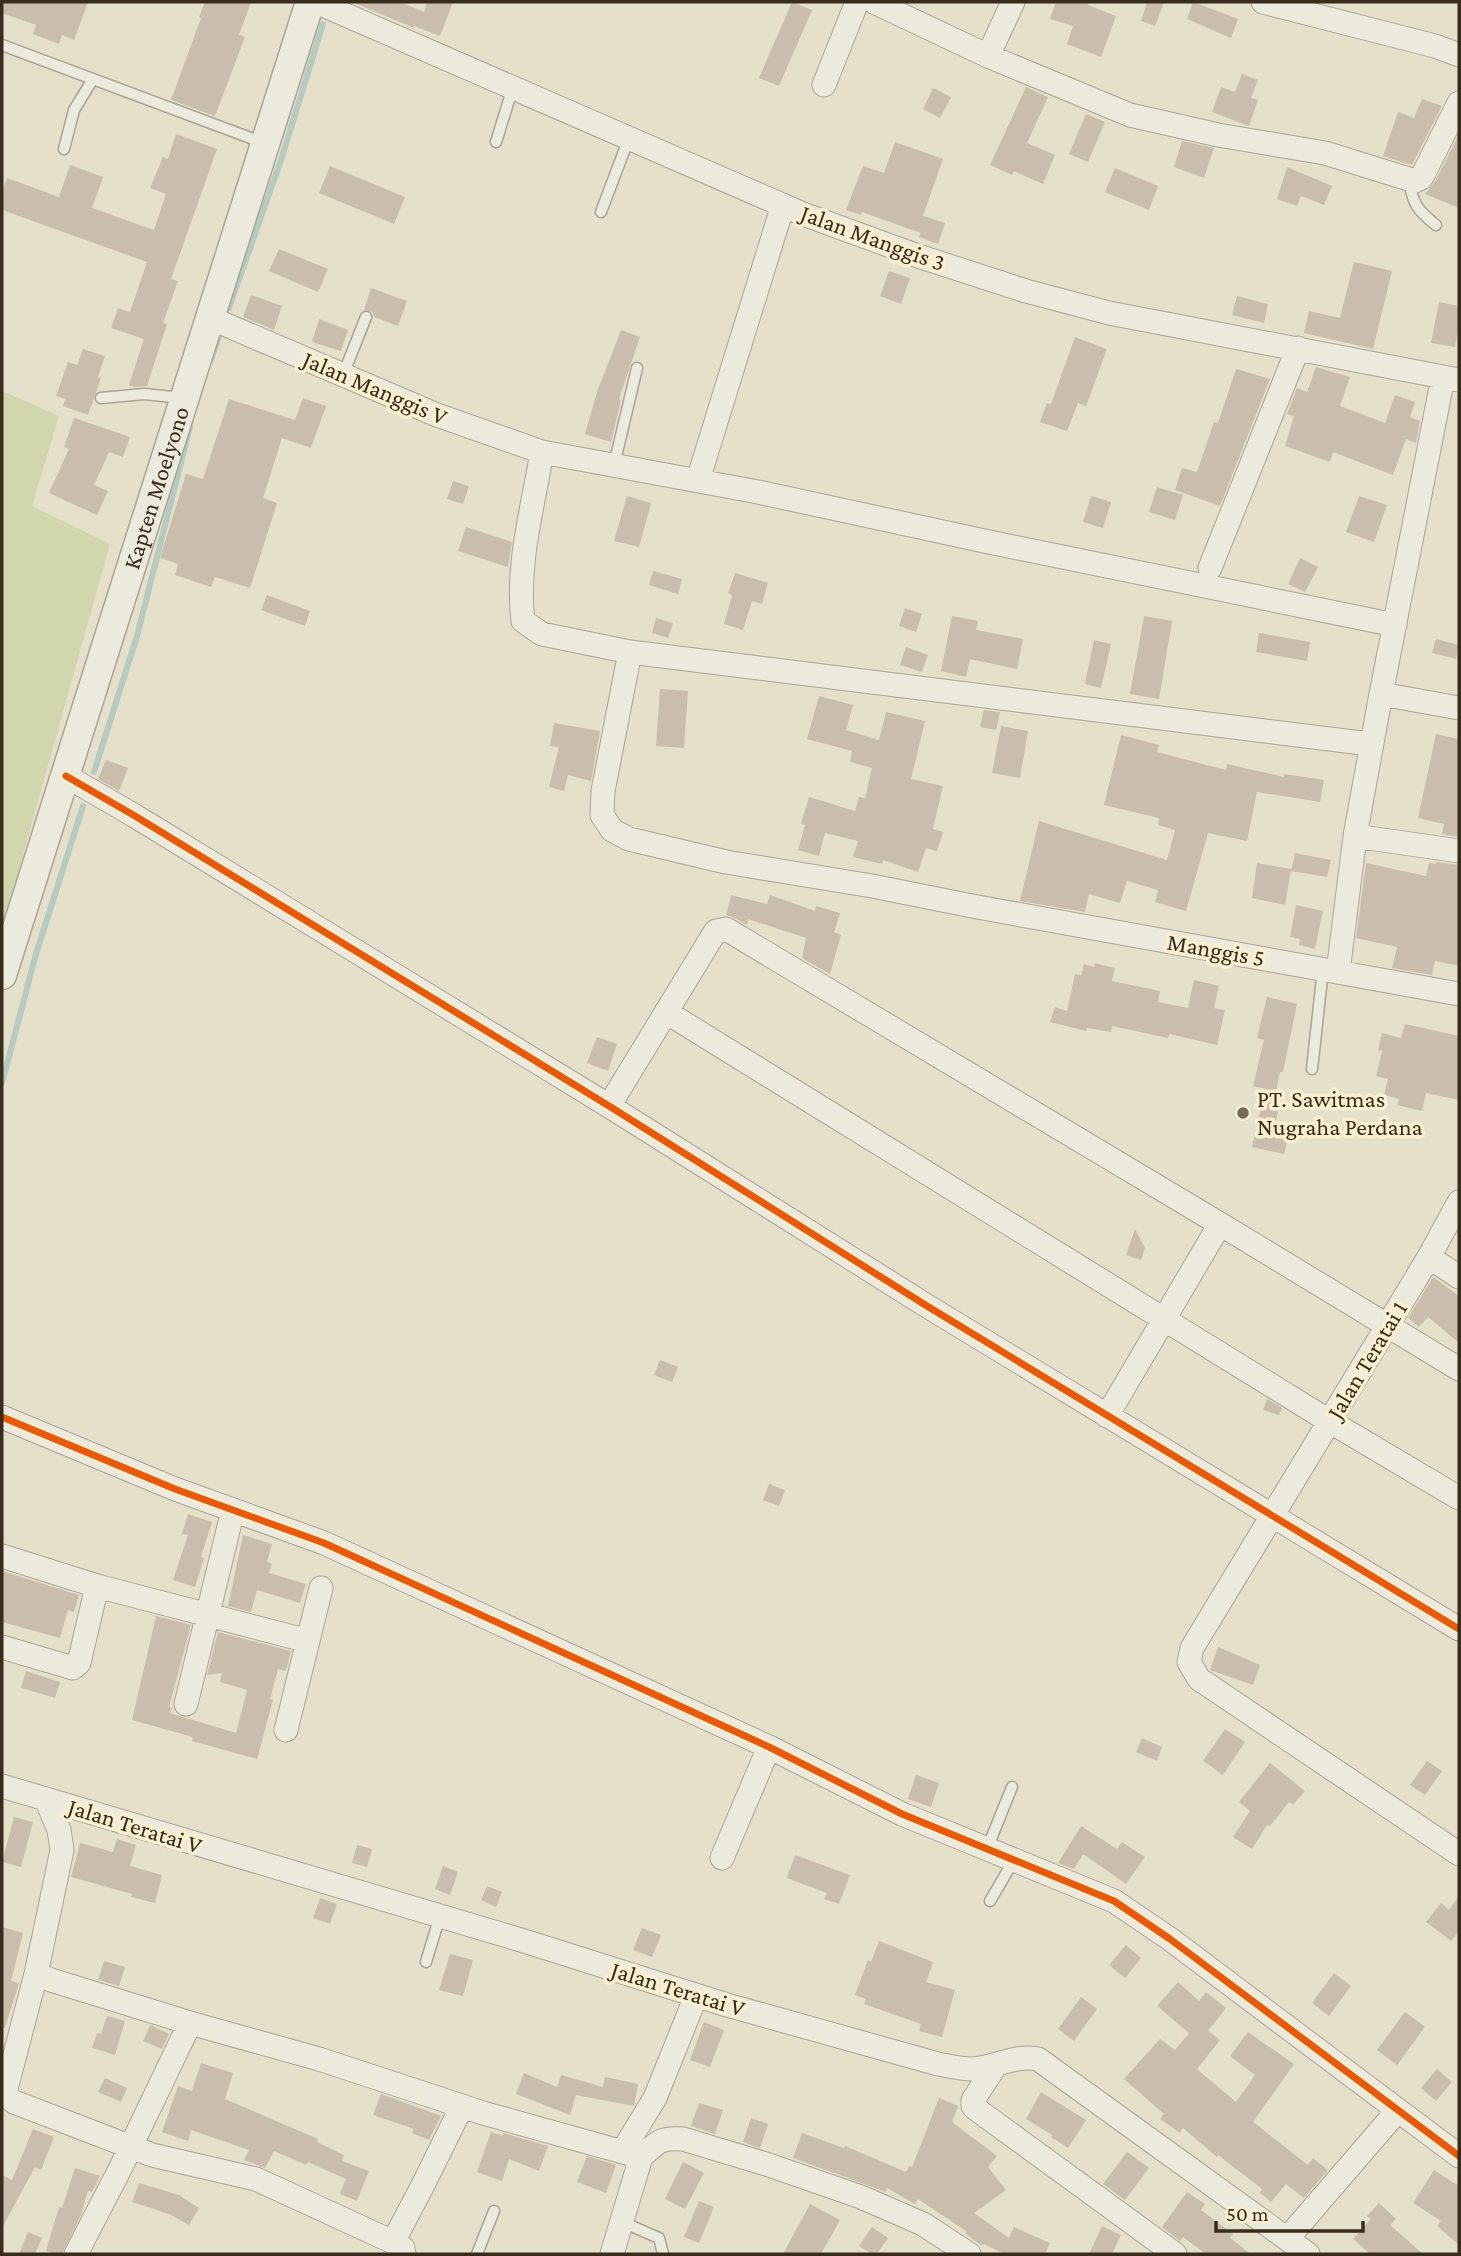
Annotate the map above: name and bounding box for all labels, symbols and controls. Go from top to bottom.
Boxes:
street label: Jalan Manggis 3 [795,198,949,276]
street label: Jalan Manggis V [297,344,452,430]
street label: Kapten Moelyono [117,403,194,572]
street label: Manggis 5 [1165,928,1267,971]
place label: PT. Sawitmas Nugraha Perdana [1257,1085,1423,1140]
marker: PT. Sawitmas Nugraha Perdana [1235,1105,1251,1121]
street label: Jalan Teratai 1 [1320,1296,1412,1425]
street label: Jalan Teratai V [63,1792,205,1859]
street label: Jalan Teratai V [606,1955,748,2022]
scale bar [1216,2190,1363,2234]
text: 50 m [1226,2202,1269,2226]

